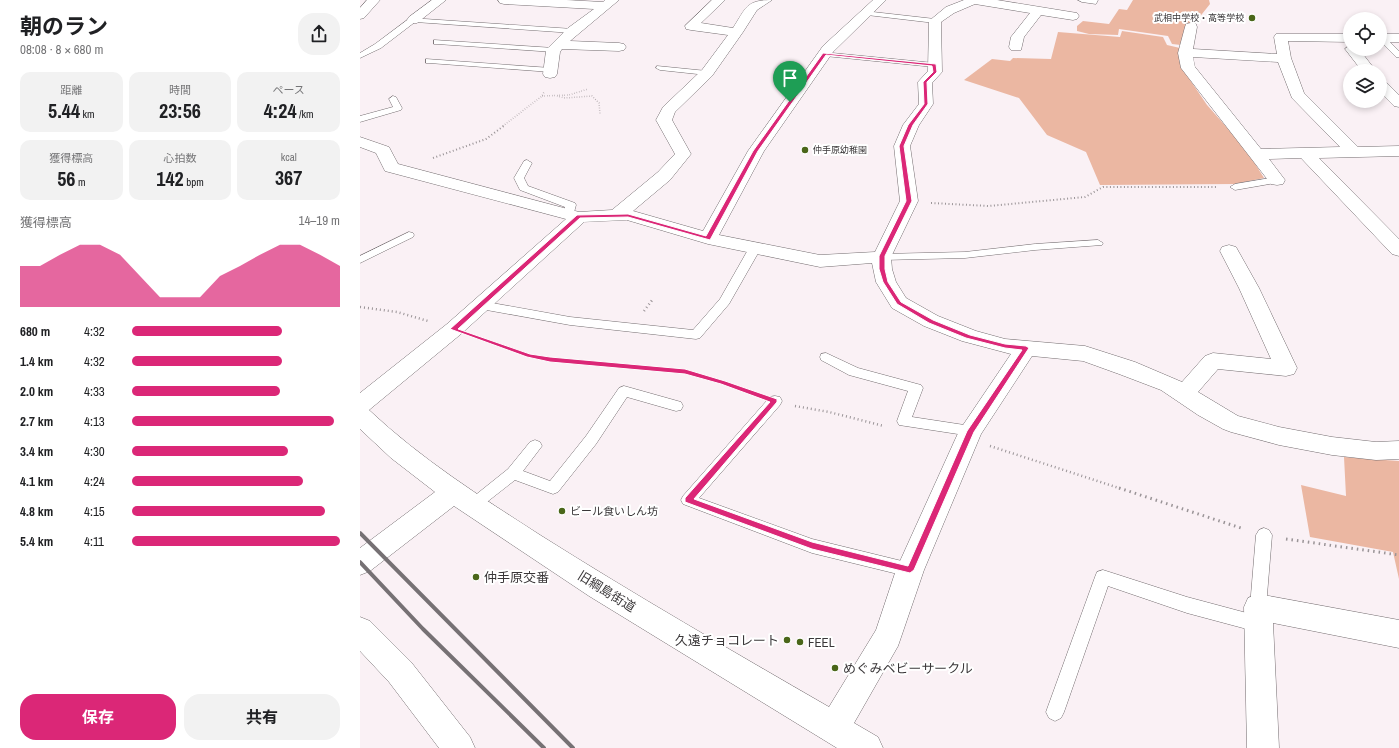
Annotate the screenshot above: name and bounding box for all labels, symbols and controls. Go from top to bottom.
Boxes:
text: 朝のラン [20,11,108,41]
place label: 武相中学校・高等学校 [1154,12,1244,24]
map controls [1343,12,1387,108]
button: locate [1343,12,1387,56]
button: share [298,13,340,55]
marker: 武相中学校・高等学校 [1247,13,1257,23]
text: 08:08 · 8 × 680 m [20,41,103,58]
pin [773,61,807,102]
button: layers [1343,64,1387,108]
icon: arrive [779,67,801,89]
text: 距離 [60,83,82,97]
text: 時間 [169,83,191,97]
text: ペース [272,83,305,97]
text: 5.44 [48,97,80,124]
text: 23:56 [159,97,201,124]
text: 4:24 [264,97,297,124]
text: km [80,107,95,121]
text: /km [297,107,314,121]
place label: 仲手原幼稚園 [813,144,867,156]
marker: 仲手原幼稚園 [800,145,810,155]
text: kcal [281,150,297,164]
text: 獲得標高 [49,151,93,165]
text: 心拍数 [163,151,196,165]
text: 367 [275,164,302,191]
text: 56 [57,165,75,192]
text: 142 [156,165,184,192]
text: m [75,175,85,189]
text: bpm [184,175,204,189]
text: 14–19 m [299,212,340,229]
text: 獲得標高 [20,214,72,231]
text: 680 m [20,323,50,340]
text: 4:32 [84,323,105,340]
text: 1.4 km [20,353,53,370]
text: 4:32 [84,353,105,370]
text: 2.0 km [20,383,53,400]
text: 4:33 [84,383,105,400]
text: 2.7 km [20,413,53,430]
text: 4:13 [84,413,105,430]
text: 3.4 km [20,443,53,460]
text: 4:30 [84,443,105,460]
text: 4.1 km [20,473,53,490]
text: 4:24 [84,473,105,490]
text: 4.8 km [20,503,53,520]
text: 4:15 [84,503,105,520]
place label: ビール食いしん坊 [570,504,658,518]
marker: ビール食いしん坊 [557,506,567,516]
text: 5.4 km [20,533,53,550]
text: 4:11 [84,533,104,550]
street label: 旧綱島街道 [575,567,639,616]
place label: 仲手原交番 [484,569,549,586]
marker: 仲手原交番 [471,572,481,582]
place label: 久遠チョコレート [675,632,779,649]
place label: FEEL [808,634,835,651]
marker: 久遠チョコレート [782,635,792,645]
marker: FEEL [795,637,805,647]
place label: めぐみベビーサークル [843,660,973,677]
marker: めぐみベビーサークル [830,663,840,673]
button: 保存 [20,694,176,740]
button: 共有 [184,694,340,740]

